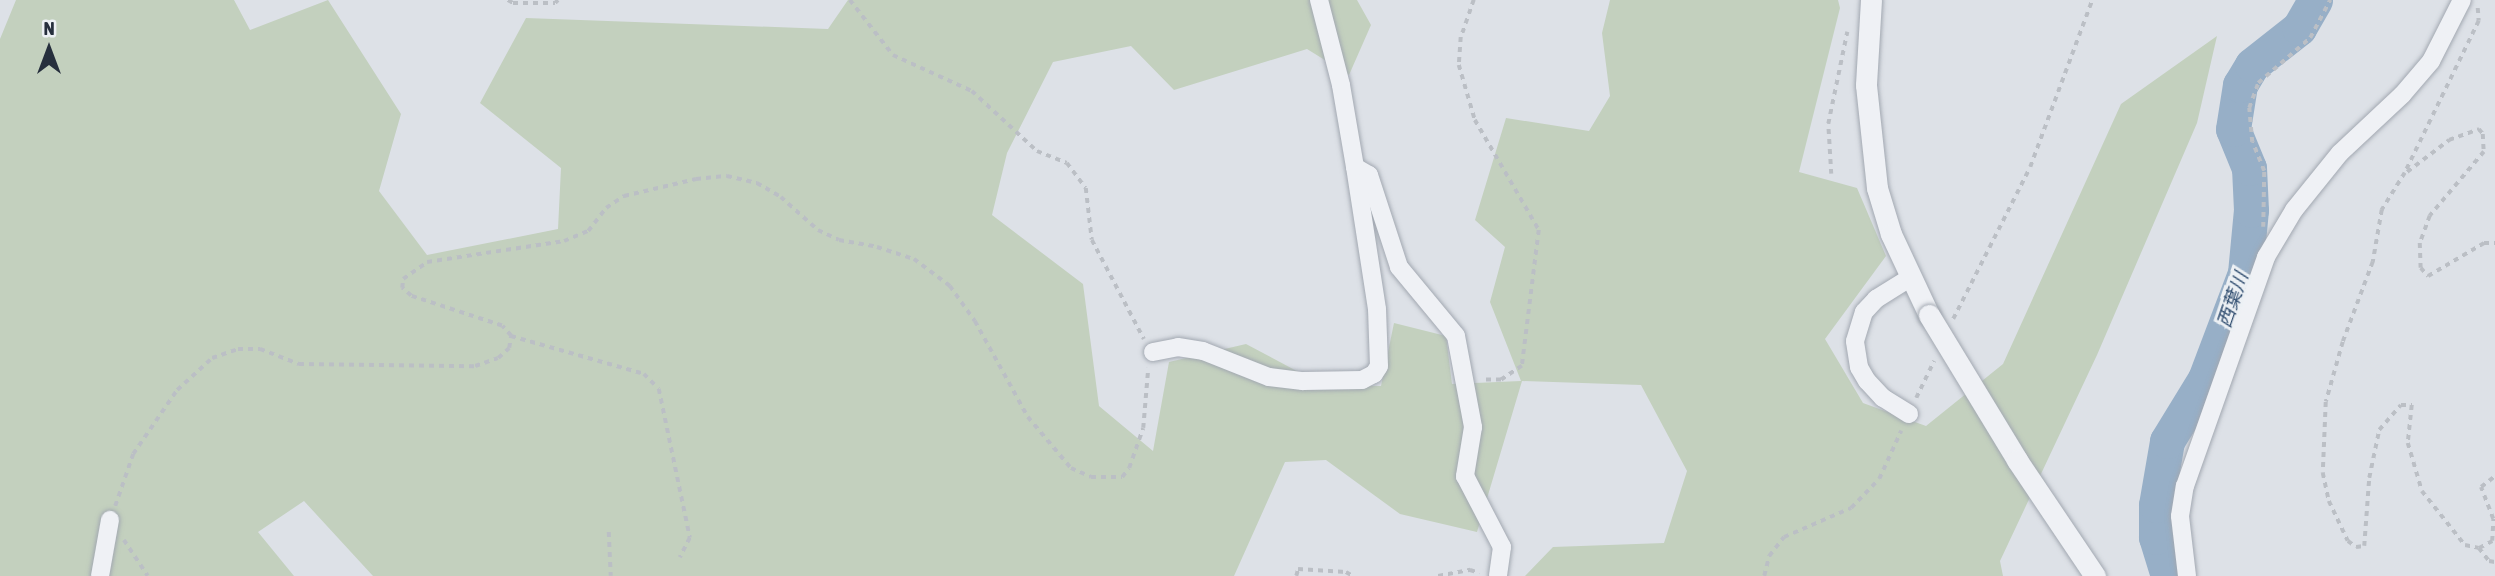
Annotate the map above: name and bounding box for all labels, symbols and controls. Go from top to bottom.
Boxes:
north arrow [14,14,84,84]
text: N [43,17,55,39]
water label: 西葉川 [2213,269,2253,331]

